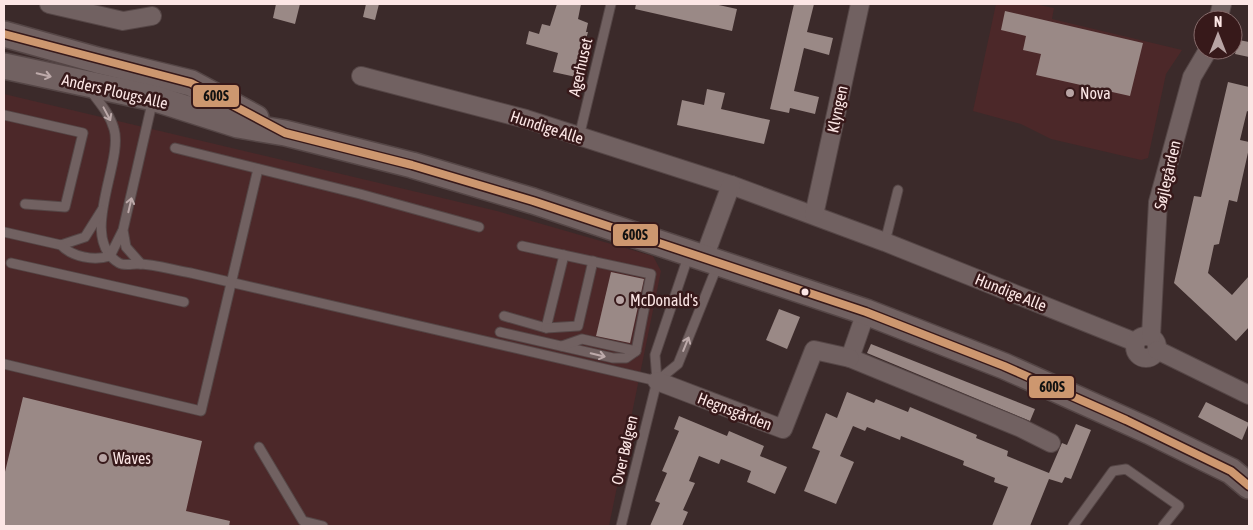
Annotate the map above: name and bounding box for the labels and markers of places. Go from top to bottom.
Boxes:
place label: Nova [1080,84,1111,102]
marker: Nova [1064,87,1076,99]
unlabelled marker [800,287,810,297]
place label: McDonald's [630,291,699,309]
marker: McDonald's [614,294,626,306]
place label: Waves [113,449,151,467]
marker: Waves [97,452,109,464]

